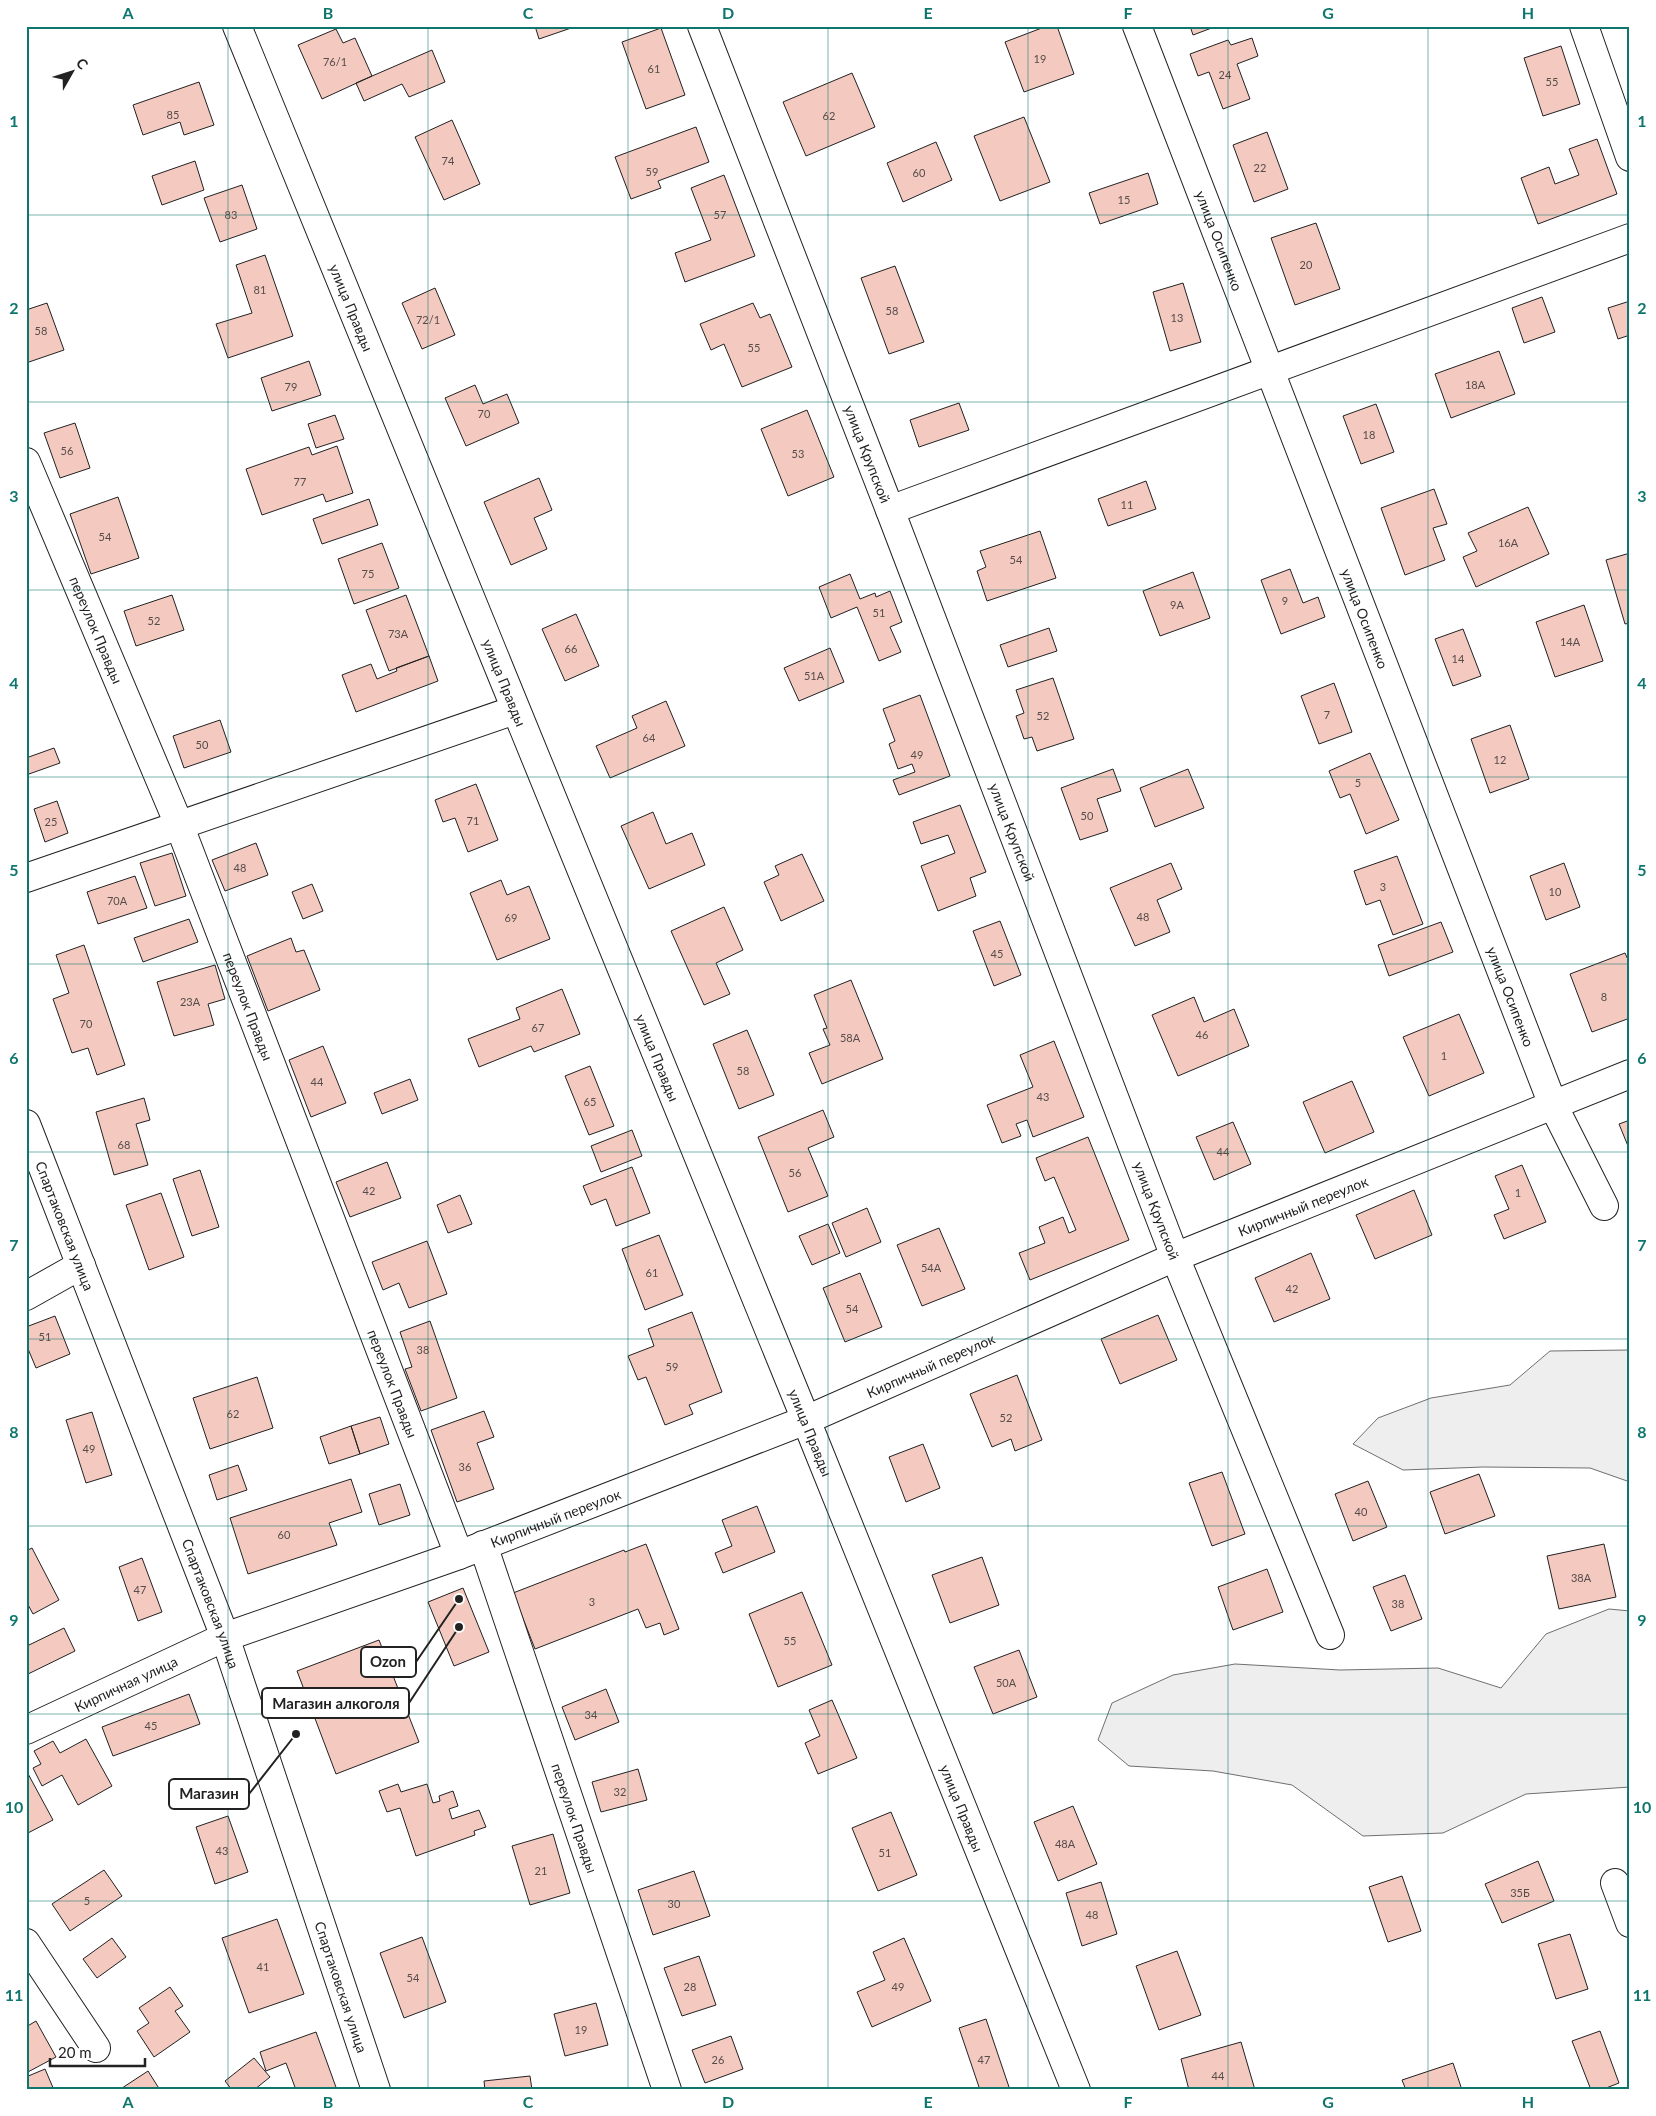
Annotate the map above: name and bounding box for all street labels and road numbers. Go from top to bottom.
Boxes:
street label: улица Осипенко [1193,188,1247,293]
street label: улица Правды [327,261,377,354]
street label: улица Крупской [842,402,895,505]
street label: улица Осипенко [1338,566,1392,671]
street label: переулок Правды [67,574,127,686]
street label: улица Правды [480,636,530,728]
street label: улица Крупской [986,781,1039,884]
street label: улица Осипенко [1484,944,1538,1049]
street label: переулок Правды [220,950,277,1063]
street label: улица Правды [633,1011,683,1103]
street label: Спартаковская улица [33,1159,98,1293]
street label: улица Крупской [1131,1159,1184,1262]
street label: Кирпичный переулок [1235,1172,1371,1239]
street label: переулок Правды [365,1327,422,1440]
street label: Кирпичный переулок [864,1329,998,1401]
street label: улица Правды [786,1386,836,1478]
street label: Кирпичный переулок [488,1484,624,1551]
street label: Спартаковская улица [179,1536,243,1670]
street label: Кирпичная улица [71,1652,180,1715]
street label: переулок Правды [549,1761,602,1875]
street label: улица Правды [937,1762,988,1854]
street label: Спартаковская улица [312,1919,371,2055]

